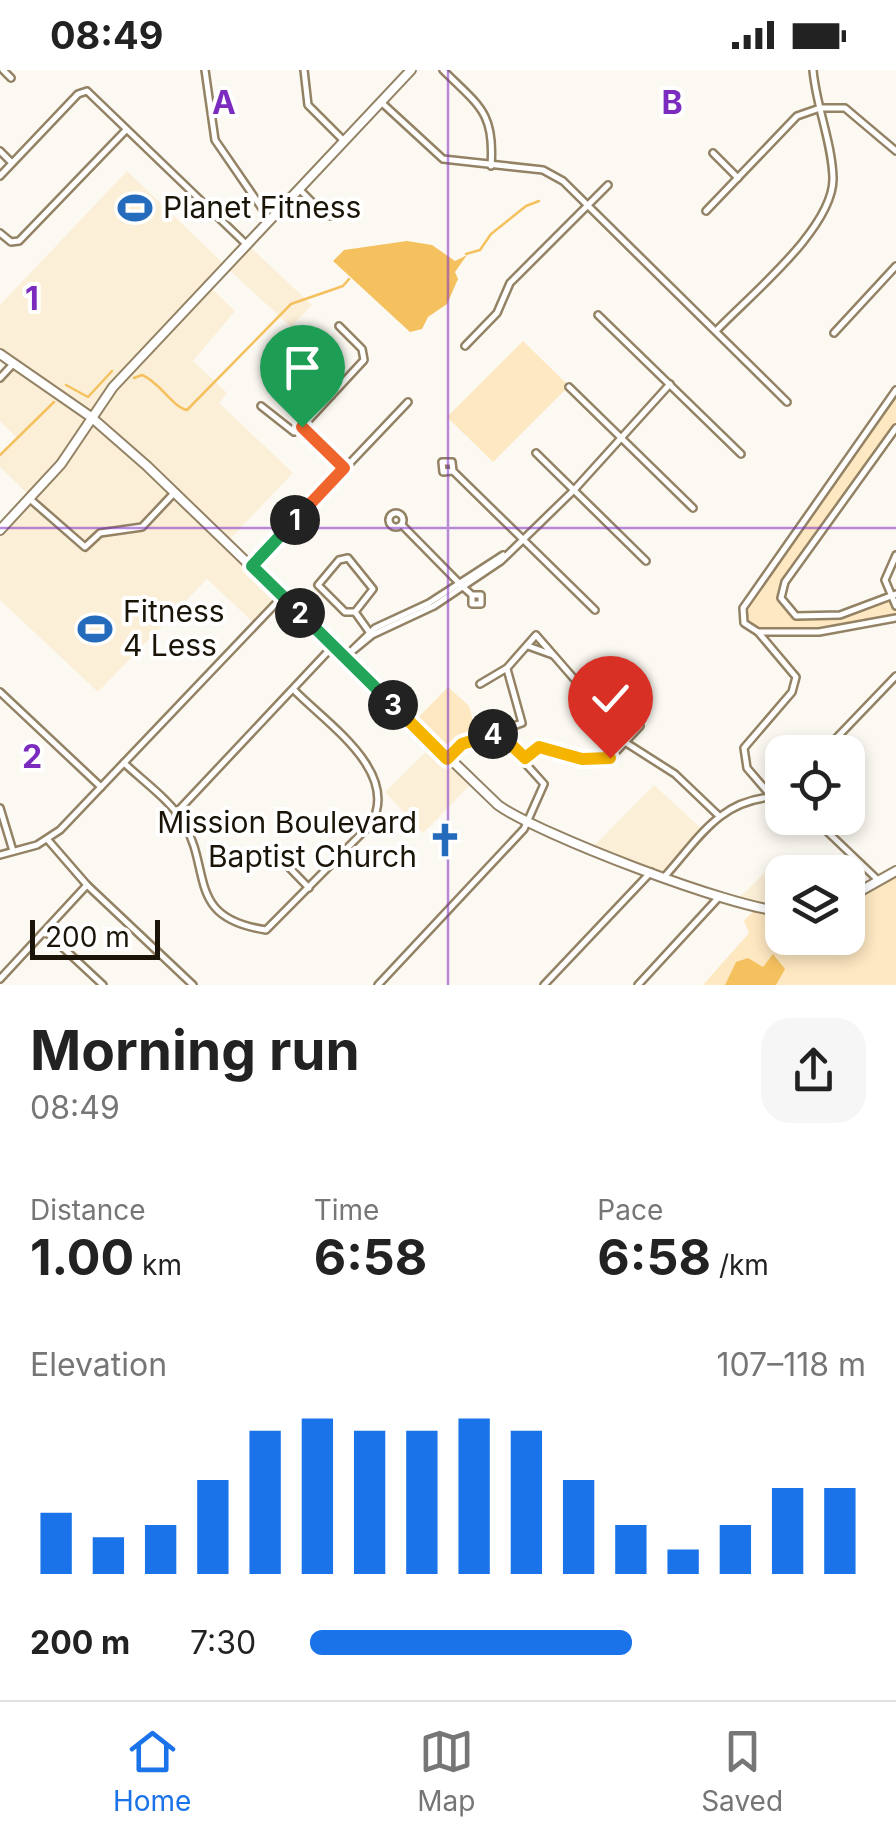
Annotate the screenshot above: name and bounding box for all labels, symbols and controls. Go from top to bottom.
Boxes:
text: 08:49 [50,12,163,58]
text: A [212,83,236,122]
text: B [661,83,683,122]
sports icon: Planet Fitness [116,189,154,227]
place label: Planet Fitness [163,189,361,225]
text: 1 [25,279,39,318]
pin [260,325,345,428]
icon: arrive [275,340,330,395]
pin: 1 [270,495,320,545]
text: 1 [289,503,301,537]
pin: 2 [275,588,325,638]
place label: Fitness 4 Less [123,593,225,663]
text: 2 [291,596,309,630]
sports icon: Fitness 4 Less [76,610,114,648]
pin [568,656,653,759]
icon: check [583,671,638,726]
pin: 3 [368,680,418,730]
text: 3 [384,688,402,722]
pin: 4 [468,709,518,759]
text: 4 [484,717,502,751]
map controls [765,735,865,955]
button: locate [765,735,865,835]
text: 2 [22,737,42,776]
place label: Mission Boulevard Baptist Church [157,804,417,874]
church icon: Mission Boulevard Baptist Church [426,821,464,859]
button: layers [765,855,865,955]
scale bar [30,915,160,960]
text: 200 m [45,920,130,954]
text: Morning run [30,1017,360,1083]
button: share [761,1018,866,1123]
text: 08:49 [30,1088,120,1127]
text: Distance [30,1193,146,1227]
text: Time [314,1193,379,1227]
text: Pace [597,1193,663,1227]
text: 1.00 [30,1227,134,1287]
text: 6:58 [314,1227,427,1287]
text: 6:58 [597,1227,711,1287]
text: km [134,1248,182,1282]
text: /km [711,1248,769,1282]
text: Elevation [30,1345,167,1384]
text: 107–118 m [716,1345,866,1384]
text: 200 m [30,1623,130,1662]
text: 7:30 [190,1623,256,1662]
tab: Home [113,1724,191,1818]
tab: Map [417,1724,475,1818]
tab: Saved [701,1724,783,1818]

